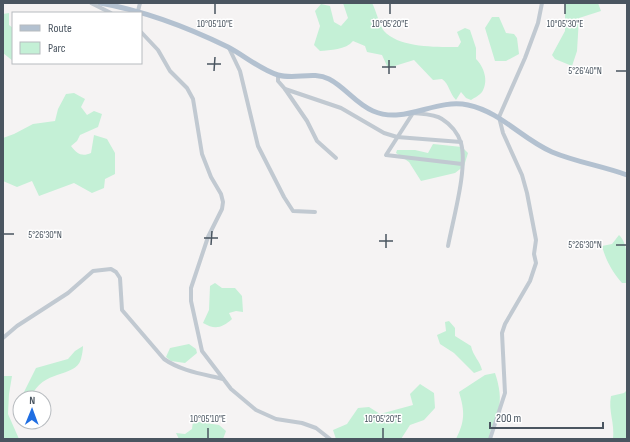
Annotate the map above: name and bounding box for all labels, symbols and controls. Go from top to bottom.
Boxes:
legend [12,12,142,64]
text: 10°05'10"E [197,18,233,30]
text: 10°05'20"E [372,18,408,30]
text: 10°05'30"E [547,18,583,30]
text: Route [48,21,72,36]
text: Parc [48,41,66,56]
text: 5°26'40"N [568,65,602,77]
text: 5°26'30"N [28,229,62,241]
text: 5°26'30"N [568,239,602,251]
north arrow [12,390,52,430]
text: N [29,394,35,407]
scale bar [490,404,603,430]
text: 200 m [496,411,522,426]
text: 10°05'10"E [190,413,226,425]
text: 10°05'20"E [365,413,401,425]

